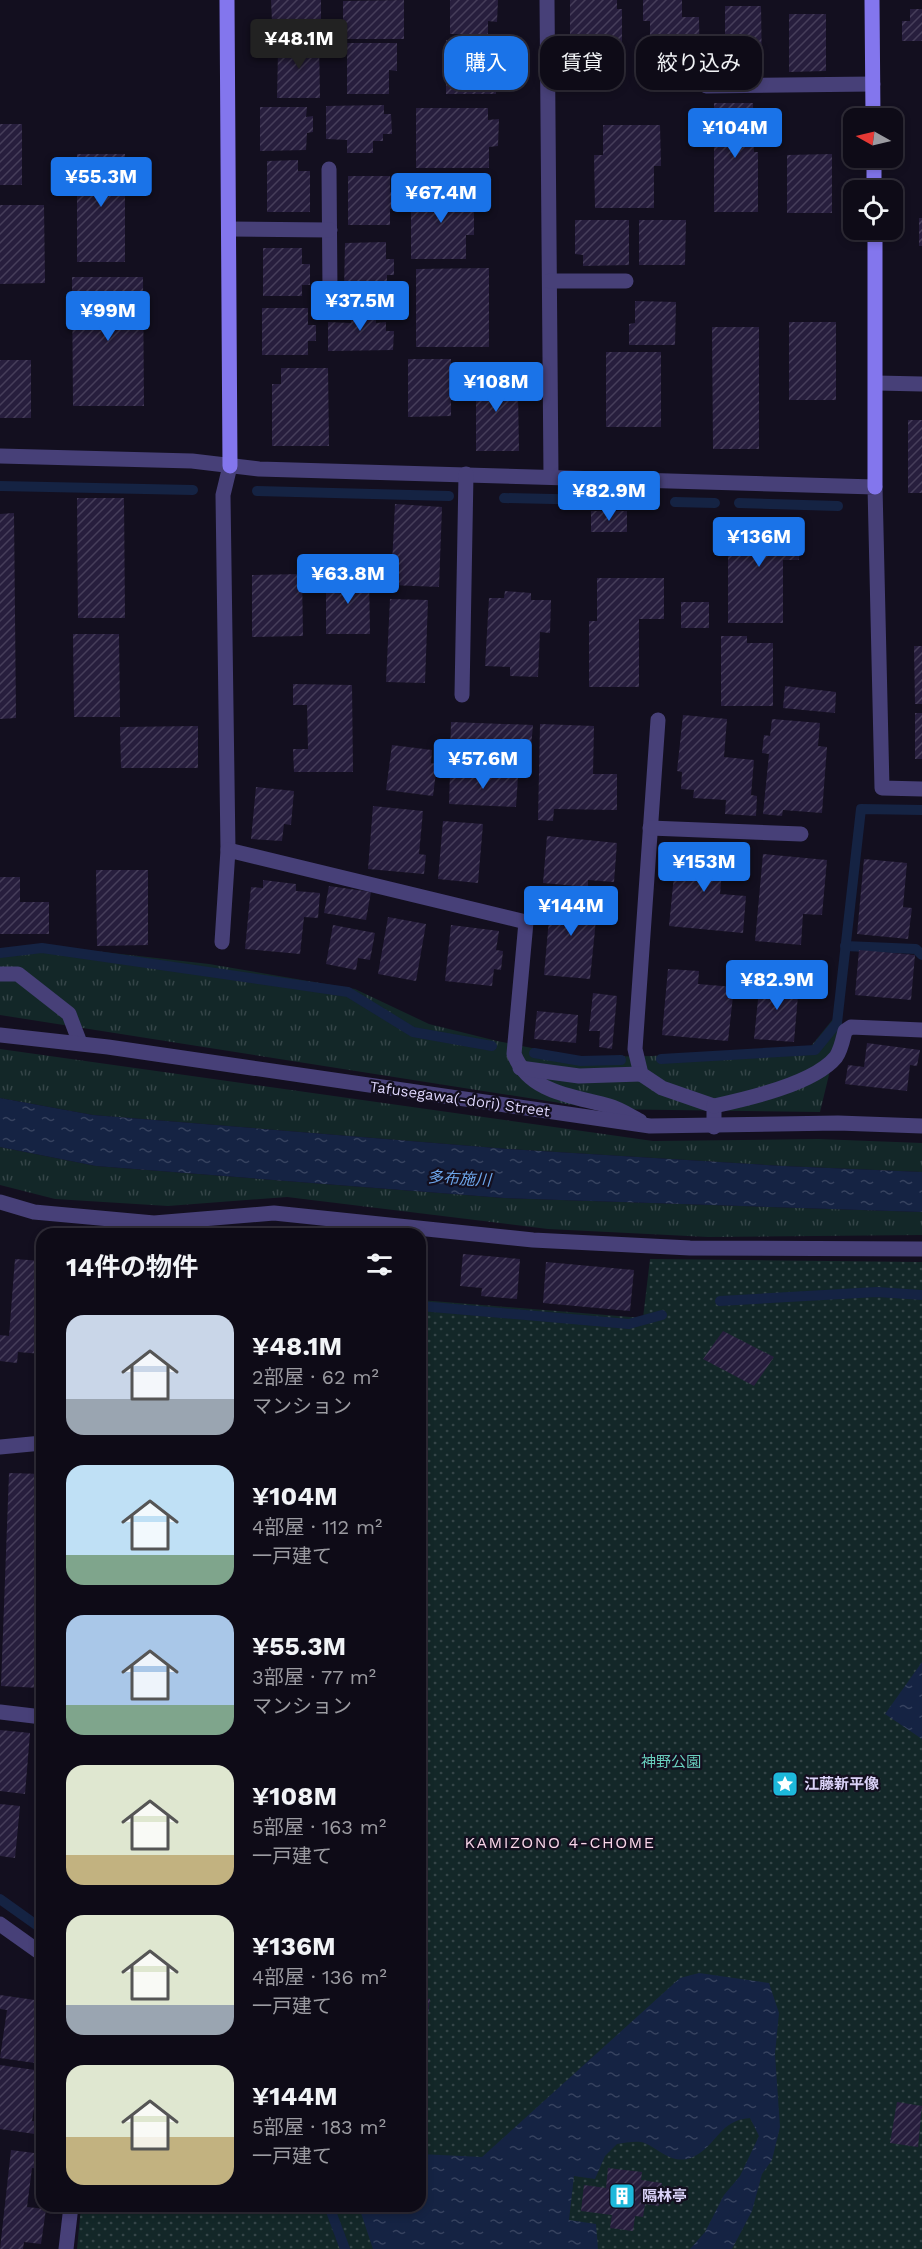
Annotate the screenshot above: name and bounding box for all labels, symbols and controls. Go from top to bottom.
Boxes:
pin: ¥48.1M [250,19,348,70]
text: ¥48.1M [264,26,334,50]
chip: 購入 [444,36,528,90]
chip: 賃貸 [540,36,624,90]
chip: 絞り込み [636,36,762,90]
pin: ¥104M [693,108,777,159]
north arrow [843,108,903,168]
map controls [843,108,903,240]
text: ¥104M [702,115,768,139]
pin: ¥55.3M [52,157,150,208]
text: ¥55.3M [65,164,137,188]
pin: ¥67.4M [392,173,490,224]
text: ¥67.4M [405,180,477,204]
button: locate [843,180,903,240]
pin: ¥37.5M [311,281,409,332]
text: ¥37.5M [325,288,395,312]
pin: ¥99M [72,291,144,342]
text: ¥99M [80,298,136,322]
pin: ¥108M [454,362,538,413]
text: ¥108M [463,369,529,393]
pin: ¥82.9M [560,471,658,522]
text: ¥82.9M [572,478,646,502]
pin: ¥136M [717,517,801,568]
text: ¥136M [727,524,791,548]
pin: ¥63.8M [299,554,397,605]
text: ¥63.8M [311,561,385,585]
pin: ¥57.6M [434,739,532,790]
text: ¥57.6M [448,746,518,770]
pin: ¥153M [662,842,746,893]
text: ¥153M [672,849,736,873]
pin: ¥144M [529,886,613,937]
text: ¥144M [538,893,604,917]
pin: ¥82.9M [728,960,826,1011]
text: ¥82.9M [740,967,814,991]
street label: Tafusegawa(-dori) Street [369,1077,552,1121]
water label: 多布施川 [427,1167,493,1190]
icon: filters [363,1248,396,1281]
text: 14件の物件 [66,1252,198,1282]
text: ¥48.1M [252,1331,342,1361]
icon: home [114,1339,186,1411]
text: 2部屋 · 62 m² [252,1365,379,1389]
text: マンション [252,1394,352,1418]
text: ¥104M [252,1481,338,1511]
icon: home [114,1489,186,1561]
text: 4部屋 · 112 m² [252,1515,382,1539]
text: 一戸建て [252,1544,332,1568]
text: ¥55.3M [252,1631,346,1661]
icon: home [114,1639,186,1711]
text: 3部屋 · 77 m² [252,1665,376,1689]
text: マンション [252,1694,352,1718]
park label: 神野公園 [641,1753,701,1771]
place icon: 江藤新平像 [770,1769,800,1799]
place label: 江藤新平像 [804,1775,879,1793]
text: ¥108M [252,1781,337,1811]
icon: home [114,1789,186,1861]
text: 5部屋 · 163 m² [252,1815,386,1839]
district label: KAMIZONO 4-CHOME [465,1833,655,1852]
text: 一戸建て [252,1844,332,1868]
text: ¥136M [252,1931,336,1961]
icon: home [114,1939,186,2011]
text: 4部屋 · 136 m² [252,1965,387,1989]
text: 一戸建て [252,1994,332,2018]
text: ¥144M [252,2081,338,2111]
icon: home [114,2089,186,2161]
text: 5部屋 · 183 m² [252,2115,386,2139]
text: 一戸建て [252,2144,332,2168]
building icon: 隔林亭 [607,2181,637,2211]
place label: 隔林亭 [642,2187,687,2205]

